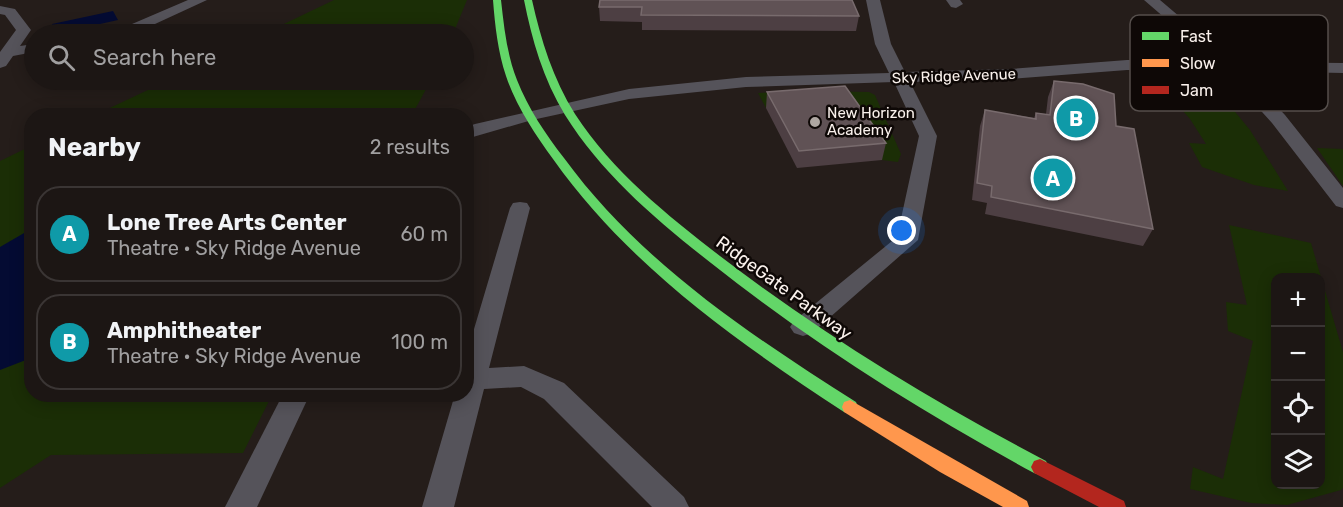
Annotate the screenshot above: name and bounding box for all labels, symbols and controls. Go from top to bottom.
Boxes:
legend [1130,15,1328,111]
search box [24,24,474,90]
text: Fast [1180,27,1212,46]
icon: search [45,41,78,74]
text: Search here [93,44,216,71]
text: Slow [1180,54,1216,73]
street label: Sky Ridge Avenue [892,65,1016,87]
text: Jam [1180,81,1213,100]
pin: B [1056,96,1096,140]
place label: New Horizon Academy [827,104,915,139]
marker: New Horizon Academy [808,115,822,129]
text: Nearby [48,132,141,163]
text: 2 results [370,135,450,159]
pin: A [1034,156,1072,201]
text: Lone Tree Arts Center [107,209,346,236]
your location [887,216,916,245]
text: A [62,222,77,246]
text: 60 m [401,222,448,246]
street label: RidgeGate Parkway [712,231,856,345]
text: Theatre · Sky Ridge Avenue [107,236,361,260]
map controls [1271,273,1325,489]
button: + [1271,273,1325,327]
text: Amphitheater [107,317,261,344]
button: − [1271,327,1325,381]
text: B [62,330,77,354]
text: 100 m [391,330,448,354]
text: Theatre · Sky Ridge Avenue [107,344,361,368]
button: locate [1271,381,1325,435]
button: layers [1271,435,1325,489]

